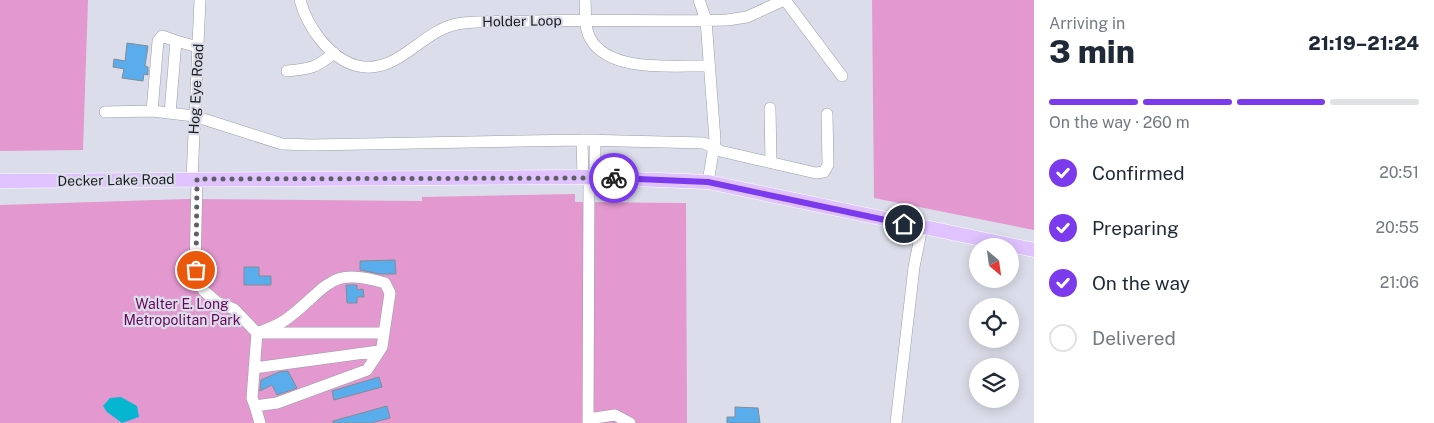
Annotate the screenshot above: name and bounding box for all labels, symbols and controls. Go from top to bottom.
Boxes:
street label: Holder Loop [482,12,562,30]
text: Arriving in [1049,14,1125,33]
text: 21:19–21:24 [1308,32,1419,54]
text: 3 min [1049,33,1135,70]
street label: Hog Eye Road [186,43,206,135]
text: On the way · 260 m [1049,113,1190,132]
courier [589,153,639,203]
icon: check [1049,159,1077,187]
text: Confirmed [1092,162,1185,184]
text: 20:51 [1379,163,1419,182]
icon: bike [600,164,628,192]
street label: Decker Lake Road [57,171,175,189]
pin [883,203,925,245]
icon: home [890,210,918,238]
icon: check [1049,214,1077,242]
text: Preparing [1092,217,1179,239]
text: 20:55 [1376,218,1419,237]
north arrow [969,238,1019,288]
map controls [969,238,1019,408]
pin [175,249,217,291]
icon: bag [182,256,210,284]
icon: check [1049,269,1077,297]
text: On the way [1092,272,1190,294]
text: 21:06 [1380,273,1419,292]
park label: Walter E. Long Metropolitan Park [124,296,241,328]
button: locate [969,298,1019,348]
text: Delivered [1092,327,1176,349]
button: layers [969,358,1019,408]

